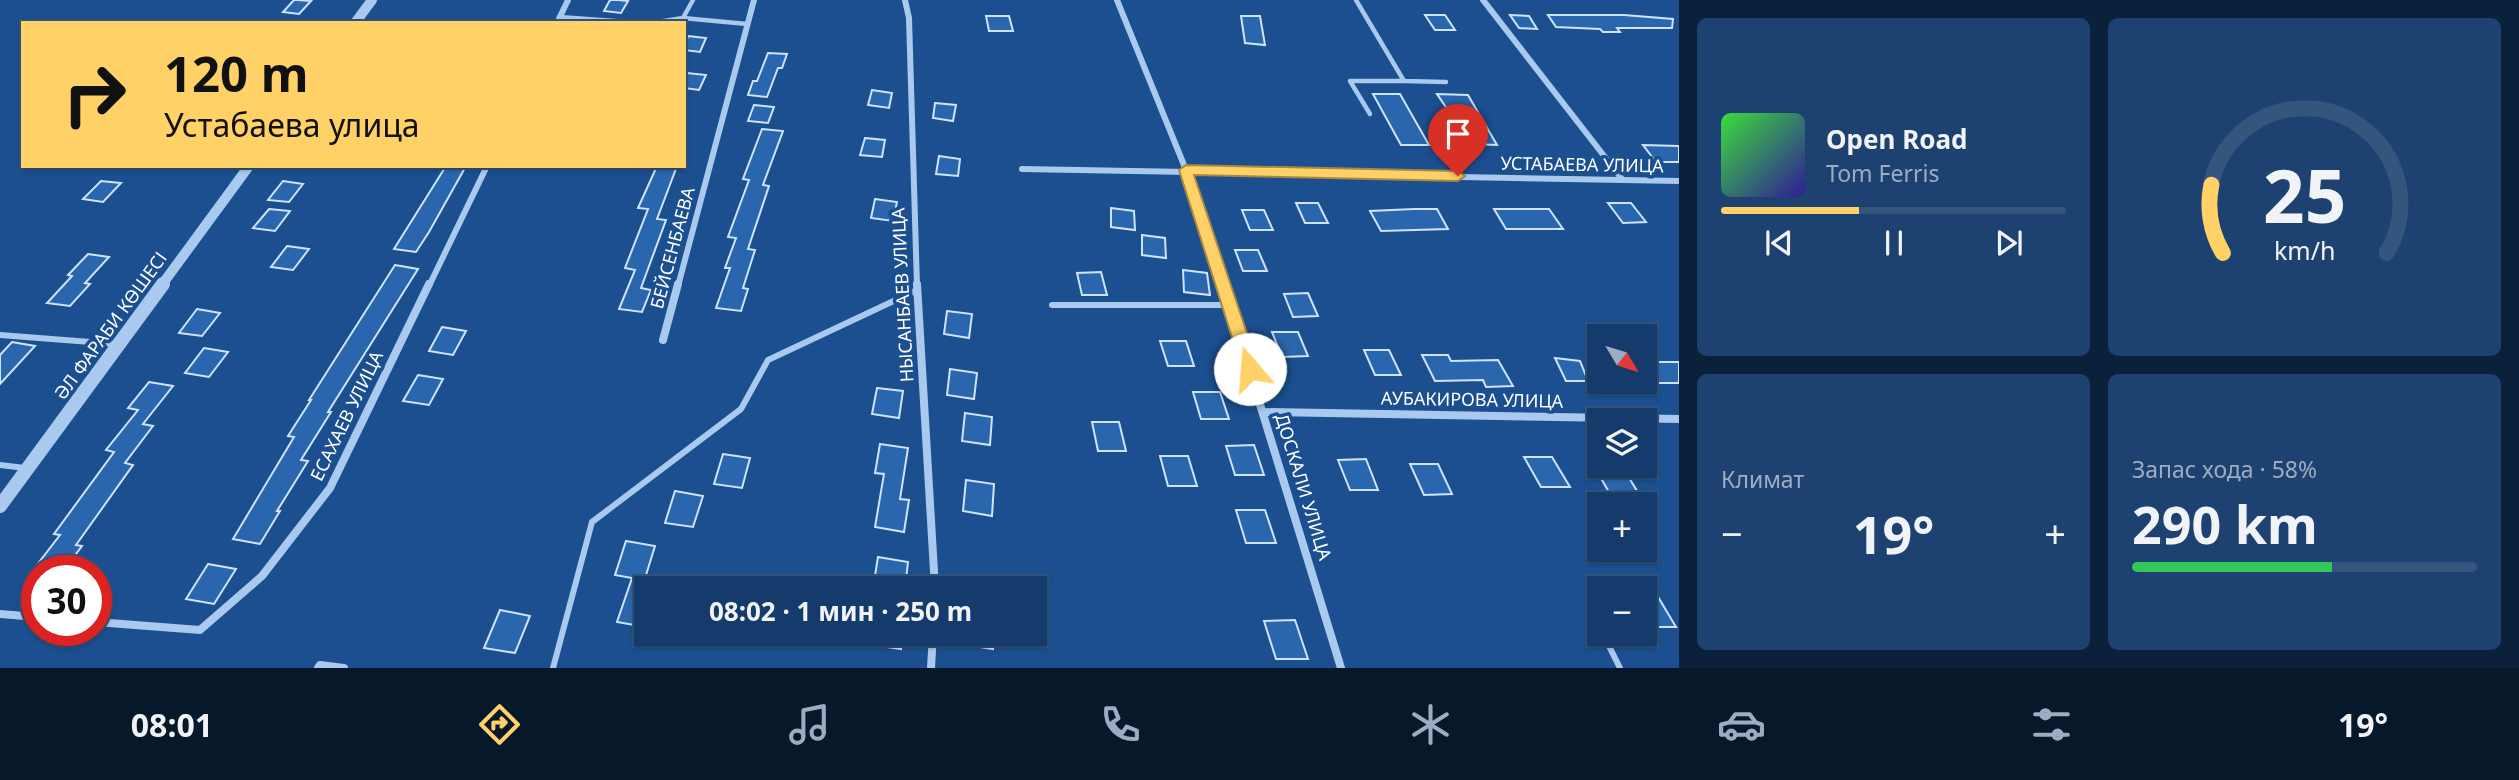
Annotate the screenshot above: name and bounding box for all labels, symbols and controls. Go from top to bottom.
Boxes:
text: 120 m [164,40,309,106]
icon: right [49,49,140,140]
text: Устабаева улица [164,103,420,146]
pin [1428,104,1488,176]
icon: arrive [1439,115,1477,153]
text: Open Road [1826,121,1968,157]
text: 25 [2263,146,2346,245]
street label: УСТАБАЕВА УЛИЦА [1500,151,1664,177]
text: Tom Ferris [1826,157,1939,189]
street label: БЕЙСЕНБАЕВА [644,184,700,311]
street label: НЫСАНБАЕВ УЛИЦА [885,207,919,383]
icon: previous [1760,224,1798,262]
icon: pause [1875,224,1913,262]
icon: next [1990,224,2028,262]
text: km/h [2274,233,2335,267]
street label: ӘЛ ФАРАБИ КӨШЕСІ [48,247,172,404]
north arrow [1587,324,1657,394]
map controls [1587,324,1657,646]
position arrow [1213,332,1287,406]
street label: ЕСАХАЕВ УЛИЦА [304,346,388,485]
street label: АУБАКИРОВА УЛИЦА [1381,385,1564,413]
button: layers [1587,408,1657,478]
street label: ДОСКАЛИ УЛИЦА [1270,410,1338,564]
text: Запас хода · 58% [2132,453,2317,485]
text: Климат [1721,463,1804,495]
text: 290 km [2132,488,2318,559]
button: + [1587,492,1657,562]
text: 19° [1853,498,1934,569]
text: − [1721,507,1743,559]
text: + [2044,507,2066,559]
speed limit sign: 30 [21,555,112,646]
button: − [1587,576,1657,646]
text: 08:02 · 1 мин · 250 m [709,593,972,629]
icon: directions [475,700,524,749]
icon: music [785,700,834,749]
icon: phone [1096,700,1145,749]
icon: climate [1406,700,1455,749]
icon: car [1717,700,1766,749]
icon: filters [2027,700,2076,749]
text: 08:01 [131,703,213,746]
text: 19° [2338,703,2388,746]

